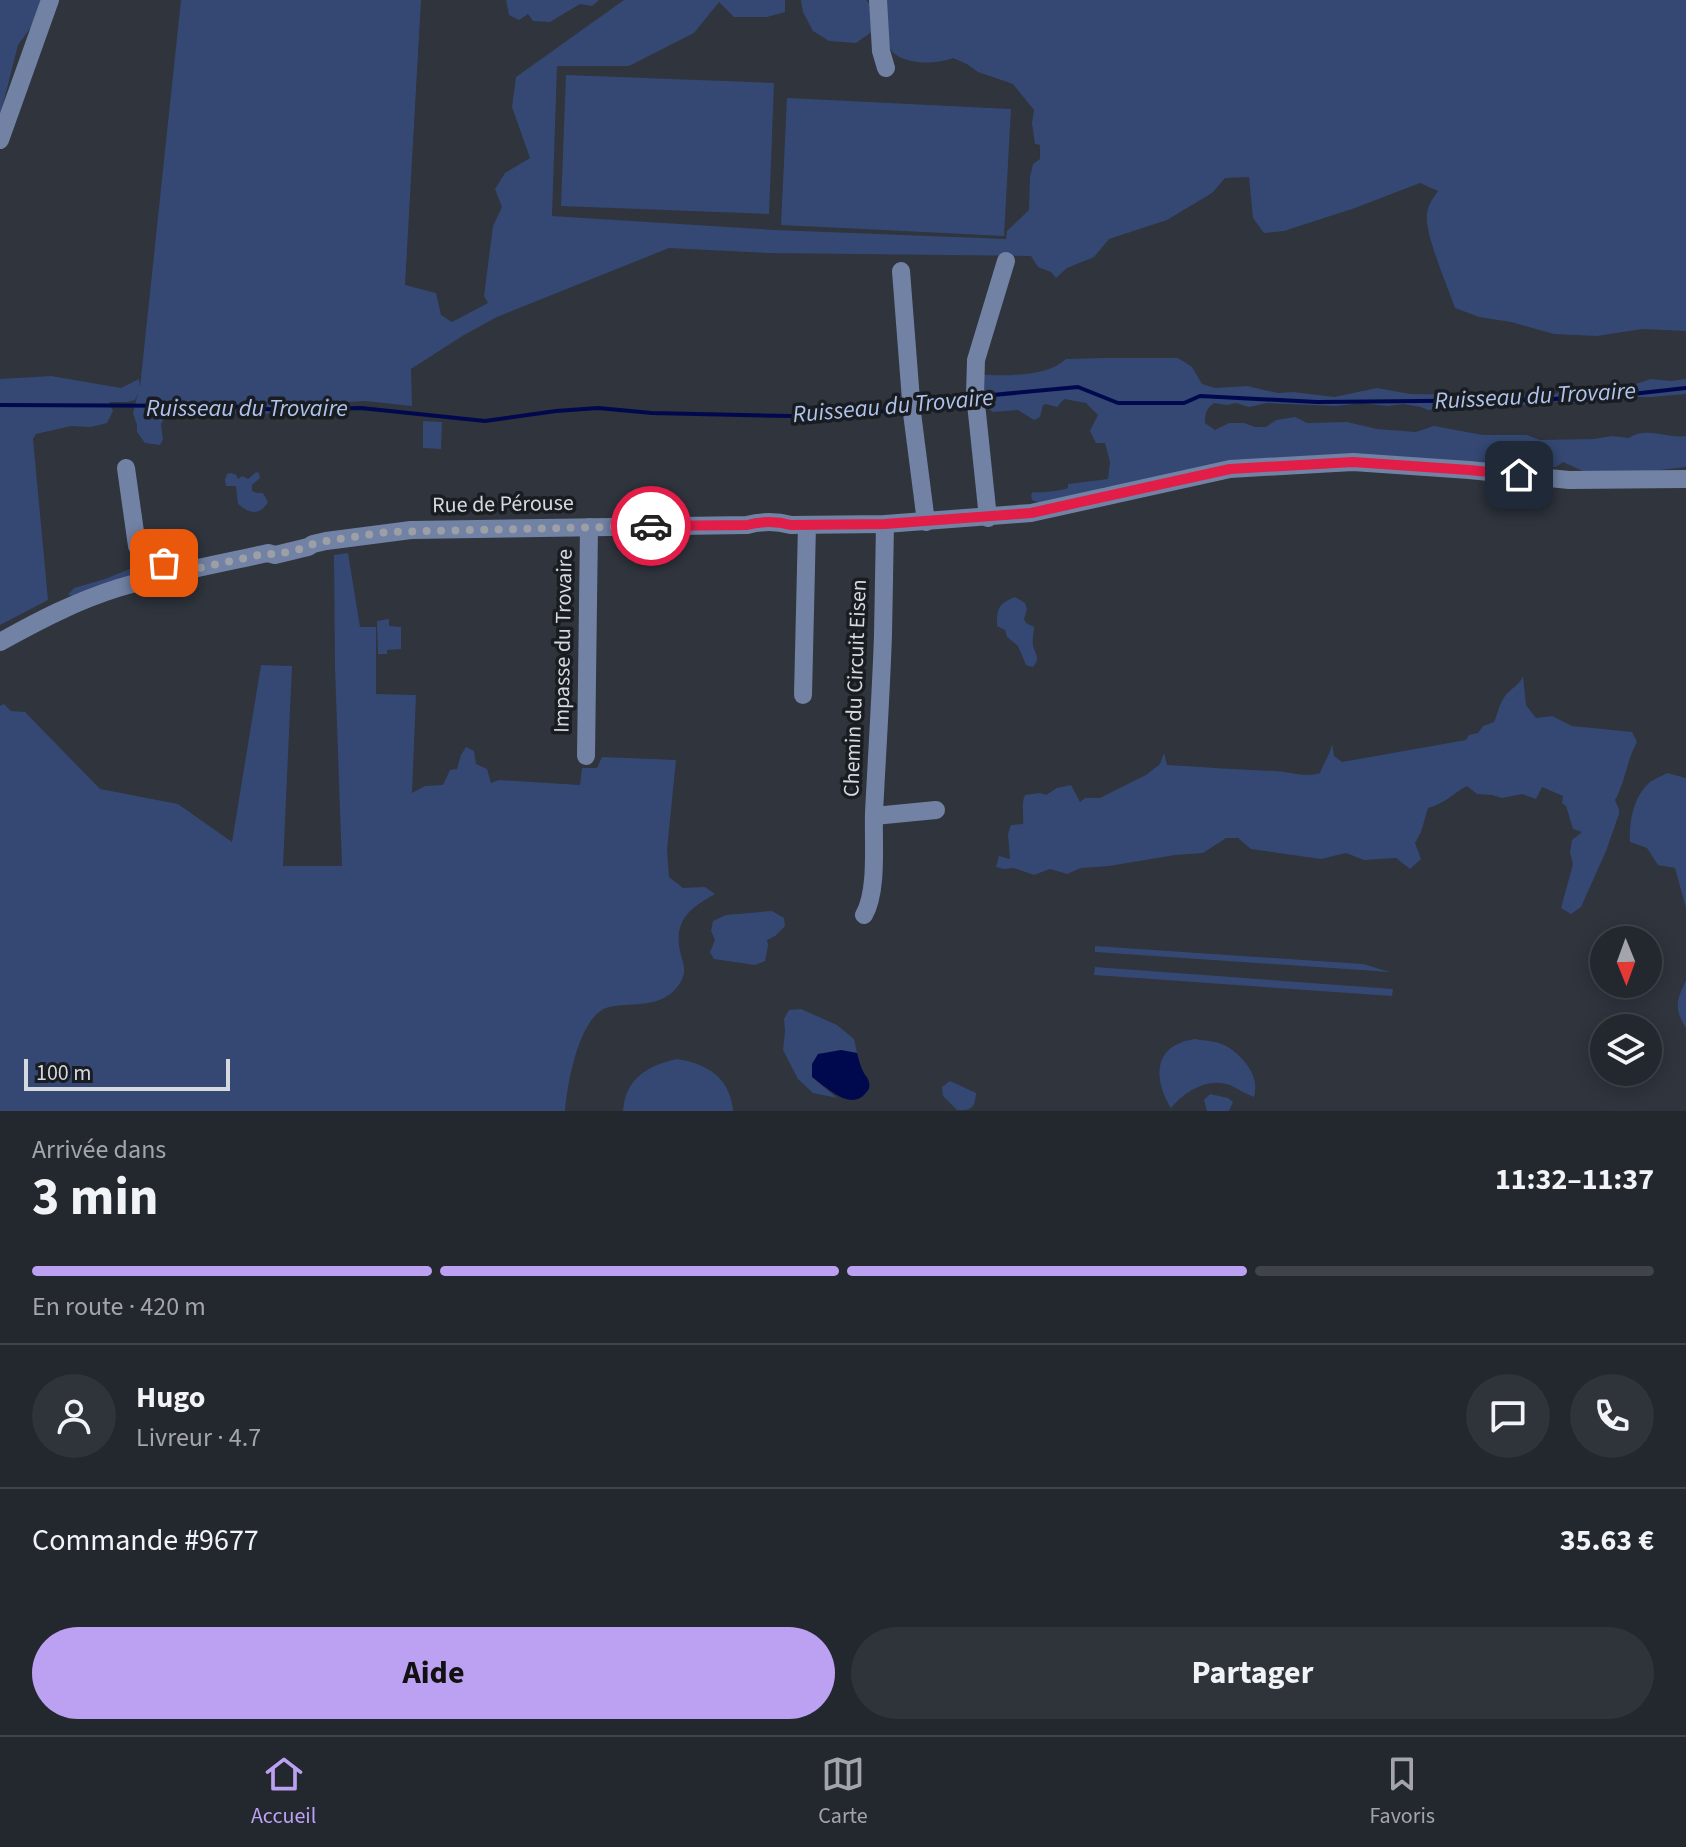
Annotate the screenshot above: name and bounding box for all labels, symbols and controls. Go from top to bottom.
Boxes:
water label: Ruisseau du Trovaire [1433,373,1637,419]
water label: Ruisseau du Trovaire [791,380,995,432]
water label: Ruisseau du Trovaire [146,391,348,426]
pin [1485,441,1553,509]
icon: home [1497,453,1541,497]
courier [611,486,691,566]
street label: Rue de Pérouse [432,487,574,521]
icon: car [629,504,673,548]
pin [130,529,198,597]
icon: bag [142,541,186,585]
street label: Impasse du Trovaire [545,549,581,733]
street label: Chemin du Circuit Eisen [835,579,875,797]
north arrow [1590,926,1662,998]
map controls [1590,926,1662,1086]
button: layers [1590,1014,1662,1086]
scale bar [24,1055,230,1091]
text: 100 m [36,1057,91,1089]
text: Arrivée dans [32,1131,166,1168]
text: 11:32–11:37 [1495,1158,1654,1201]
text: 3 min [32,1161,159,1235]
text: En route · 420 m [32,1288,206,1325]
button: person [32,1374,116,1458]
button: chat [1466,1374,1550,1458]
button: phone [1570,1374,1654,1458]
text: Hugo [136,1376,205,1419]
text: Livreur · 4.7 [136,1419,261,1456]
text: Commande #9677 [32,1519,259,1562]
text: 35.63 € [1560,1519,1654,1562]
button: Aide [32,1627,835,1719]
button: Partager [851,1627,1654,1719]
tab: Accueil [251,1752,316,1832]
tab: Carte [818,1752,868,1832]
tab: Favoris [1369,1752,1435,1832]

